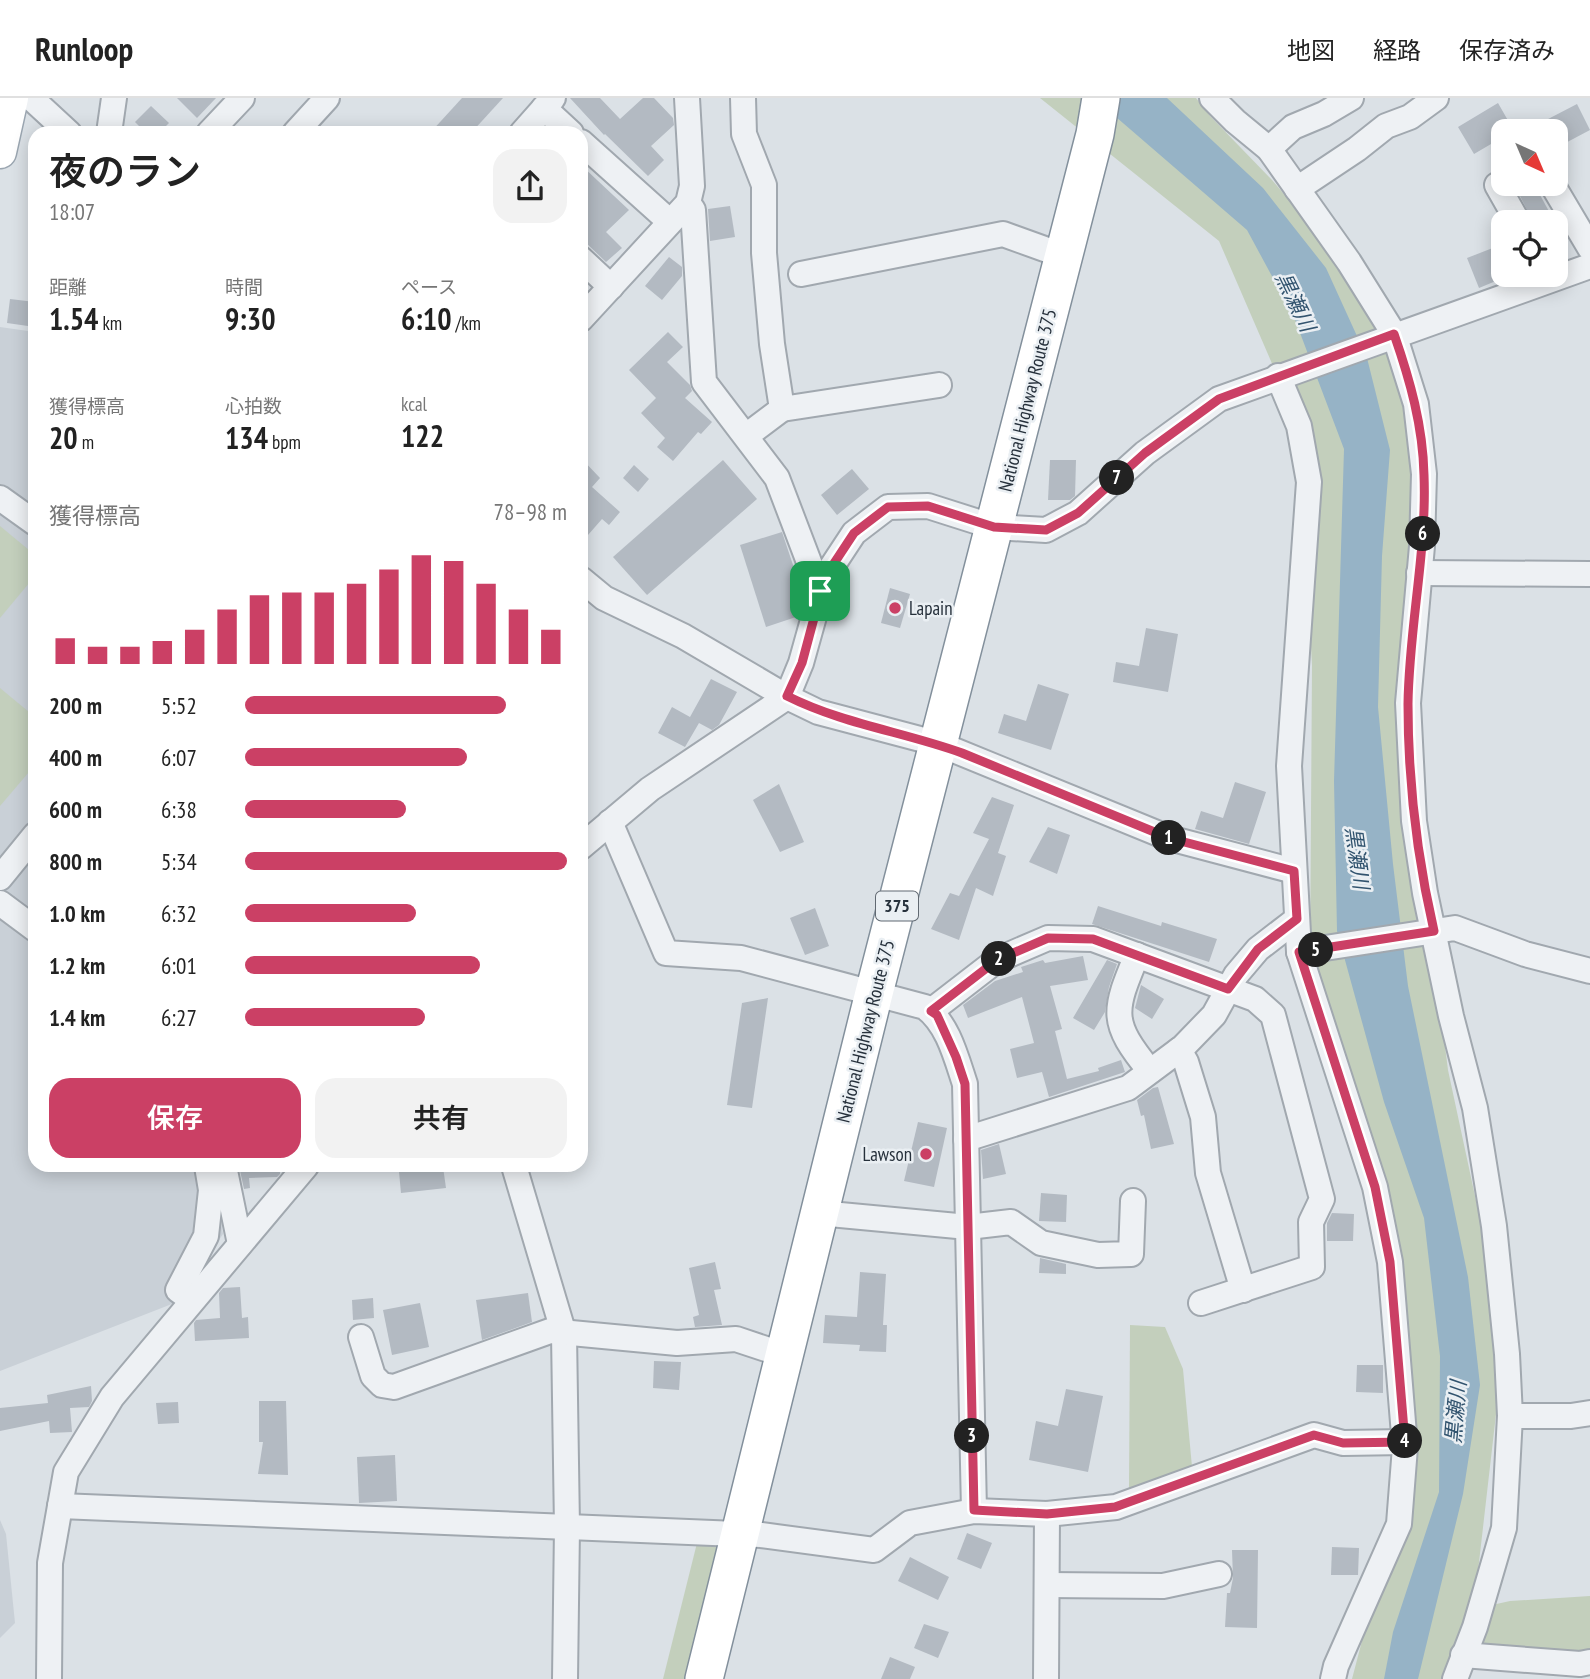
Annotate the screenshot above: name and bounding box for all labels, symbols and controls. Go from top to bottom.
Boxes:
text: Runloop [35,27,133,70]
text: 地図 [1287,35,1335,66]
text: 経路 [1373,35,1421,66]
text: 保存済み [1459,35,1555,66]
north arrow [1491,119,1568,196]
map controls [1491,119,1568,287]
text: 夜のラン [49,146,201,195]
button: share [493,149,567,223]
text: 18:07 [49,197,95,226]
button: locate [1491,210,1568,287]
water label: 黒瀬川 [1270,268,1322,338]
text: 距離 [49,275,87,299]
text: 時間 [225,275,263,299]
text: ペース [401,275,457,299]
text: 1.54 [49,299,98,338]
text: 9:30 [225,299,276,338]
text: 6:10 [401,299,452,338]
street label: National Highway Route 375 [993,306,1061,494]
text: km [98,311,122,335]
text: /km [452,311,481,335]
text: kcal [401,392,427,416]
text: 獲得標高 [49,394,125,418]
text: 心拍数 [225,394,282,418]
text: 122 [401,416,444,455]
text: 20 [49,418,78,457]
text: 134 [225,418,268,457]
text: m [78,430,94,454]
text: bpm [268,430,301,454]
pin: 7 [1100,460,1134,496]
text: 7 [1112,465,1121,489]
text: 78–98 m [494,497,567,526]
text: 獲得標高 [49,501,141,530]
pin: 6 [1406,516,1440,551]
text: 6 [1418,521,1427,545]
pin [790,561,850,621]
icon: arrive [801,572,839,610]
place label: Lapain [909,596,953,620]
marker: Lapain [887,600,903,616]
text: 200 m [49,691,102,720]
text: 5:52 [161,691,197,720]
text: 400 m [49,743,102,772]
text: 6:07 [161,743,197,772]
text: 600 m [49,795,102,824]
text: 6:38 [161,795,197,824]
pin: 1 [1152,820,1186,856]
text: 1 [1164,825,1173,849]
water label: 黒瀬川 [1340,825,1376,893]
text: 800 m [49,847,102,876]
text: 5:34 [161,847,197,876]
road number: 375 [876,892,918,920]
text: 1.0 km [49,899,105,928]
text: 6:32 [161,899,197,928]
pin: 5 [1298,932,1334,968]
street label: National Highway Route 375 [831,937,899,1125]
text: 5 [1311,937,1320,961]
pin: 2 [982,942,1016,976]
text: 2 [994,946,1003,970]
text: 1.2 km [49,951,105,980]
text: 6:01 [161,951,197,980]
text: 1.4 km [49,1003,105,1032]
text: 6:27 [161,1003,197,1032]
button: 保存 [49,1078,301,1158]
button: 共有 [315,1078,567,1158]
place label: Lawson [863,1142,912,1166]
marker: Lawson [918,1146,934,1162]
water label: 黒瀬川 [1439,1377,1472,1445]
pin: 3 [954,1418,990,1454]
text: 3 [967,1423,976,1447]
pin: 4 [1388,1424,1422,1458]
text: 4 [1400,1428,1409,1452]

